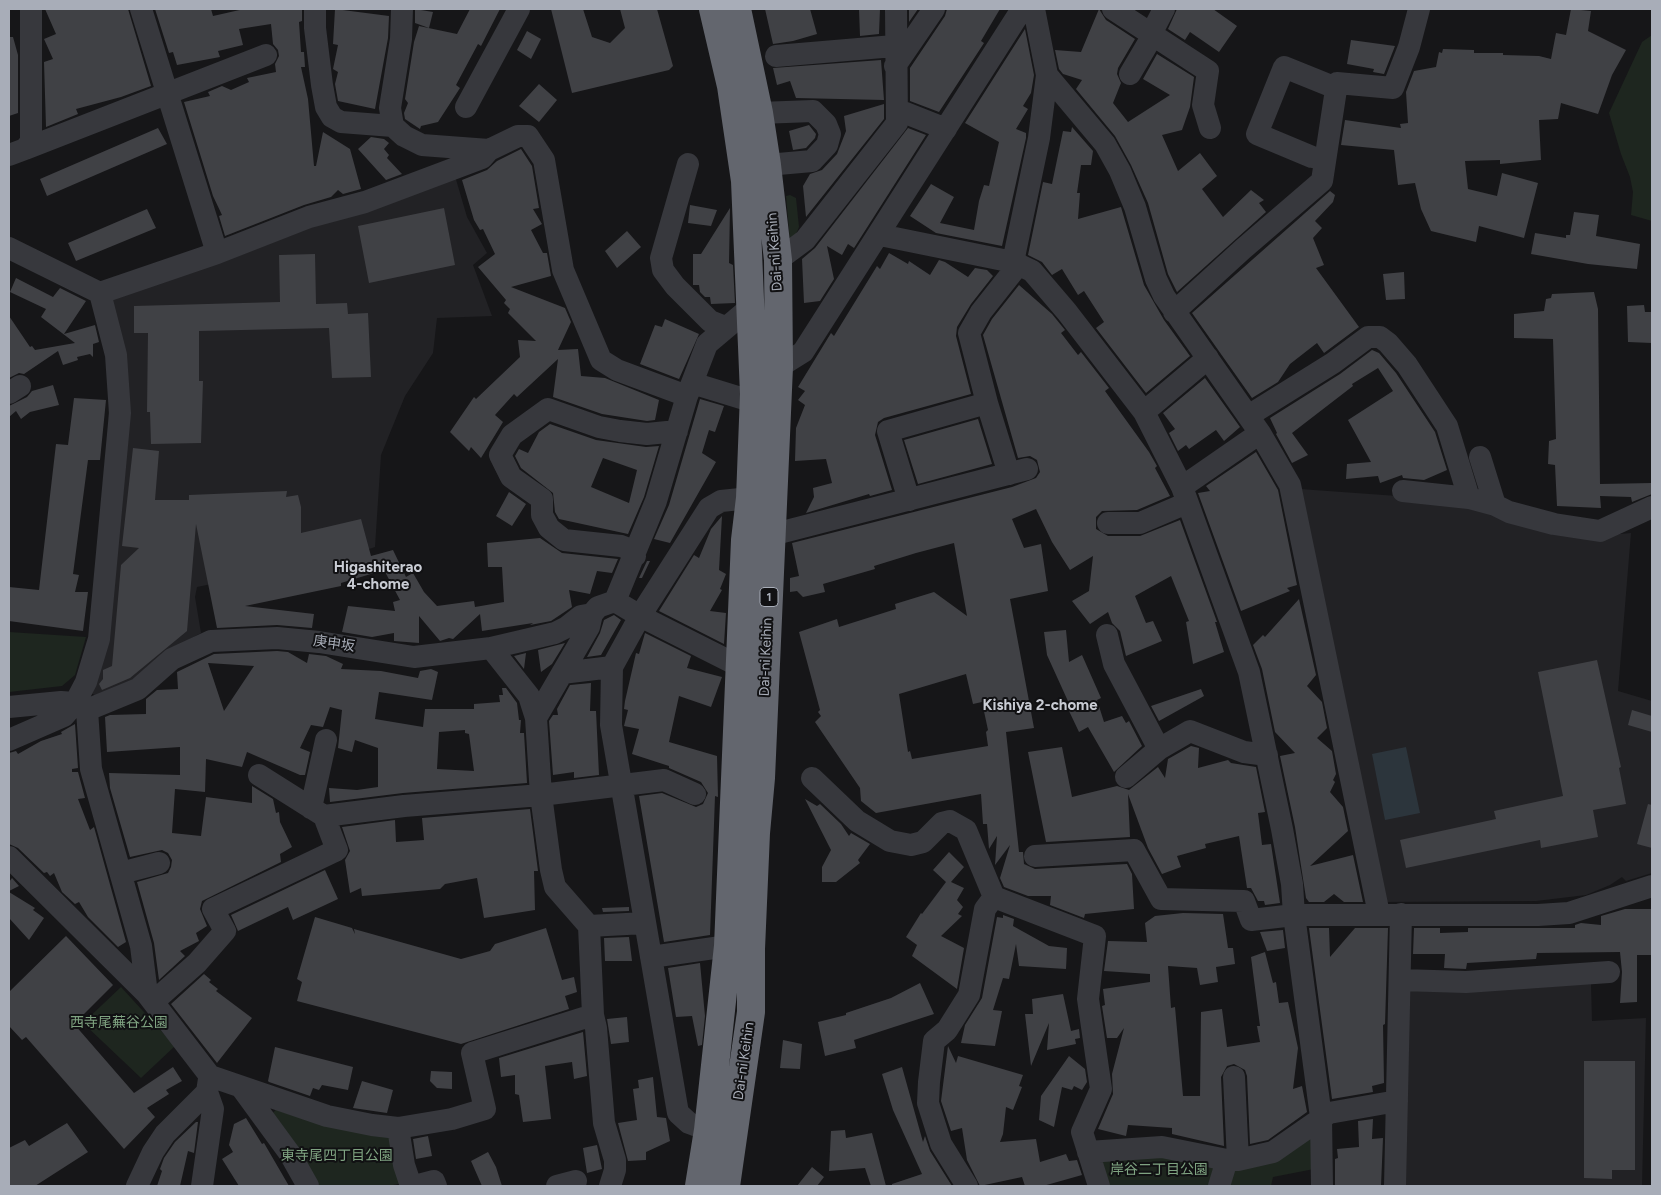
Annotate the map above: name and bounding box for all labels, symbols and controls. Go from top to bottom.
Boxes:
street label: Dai-ni Keihin [764,212,786,292]
district label: Higashiterao 4-chome [334,559,422,594]
road number: 1 [760,588,778,606]
street label: Dai-ni Keihin [756,617,776,697]
street label: 庚申坂 [312,633,356,655]
district label: Kishiya 2-chome [982,697,1098,715]
park label: 西寺尾蕪谷公園 [70,1015,168,1031]
street label: Dai-ni Keihin [730,1021,758,1101]
park label: 東寺尾四丁目公園 [281,1148,393,1164]
park label: 岸谷二丁目公園 [1110,1162,1208,1178]

